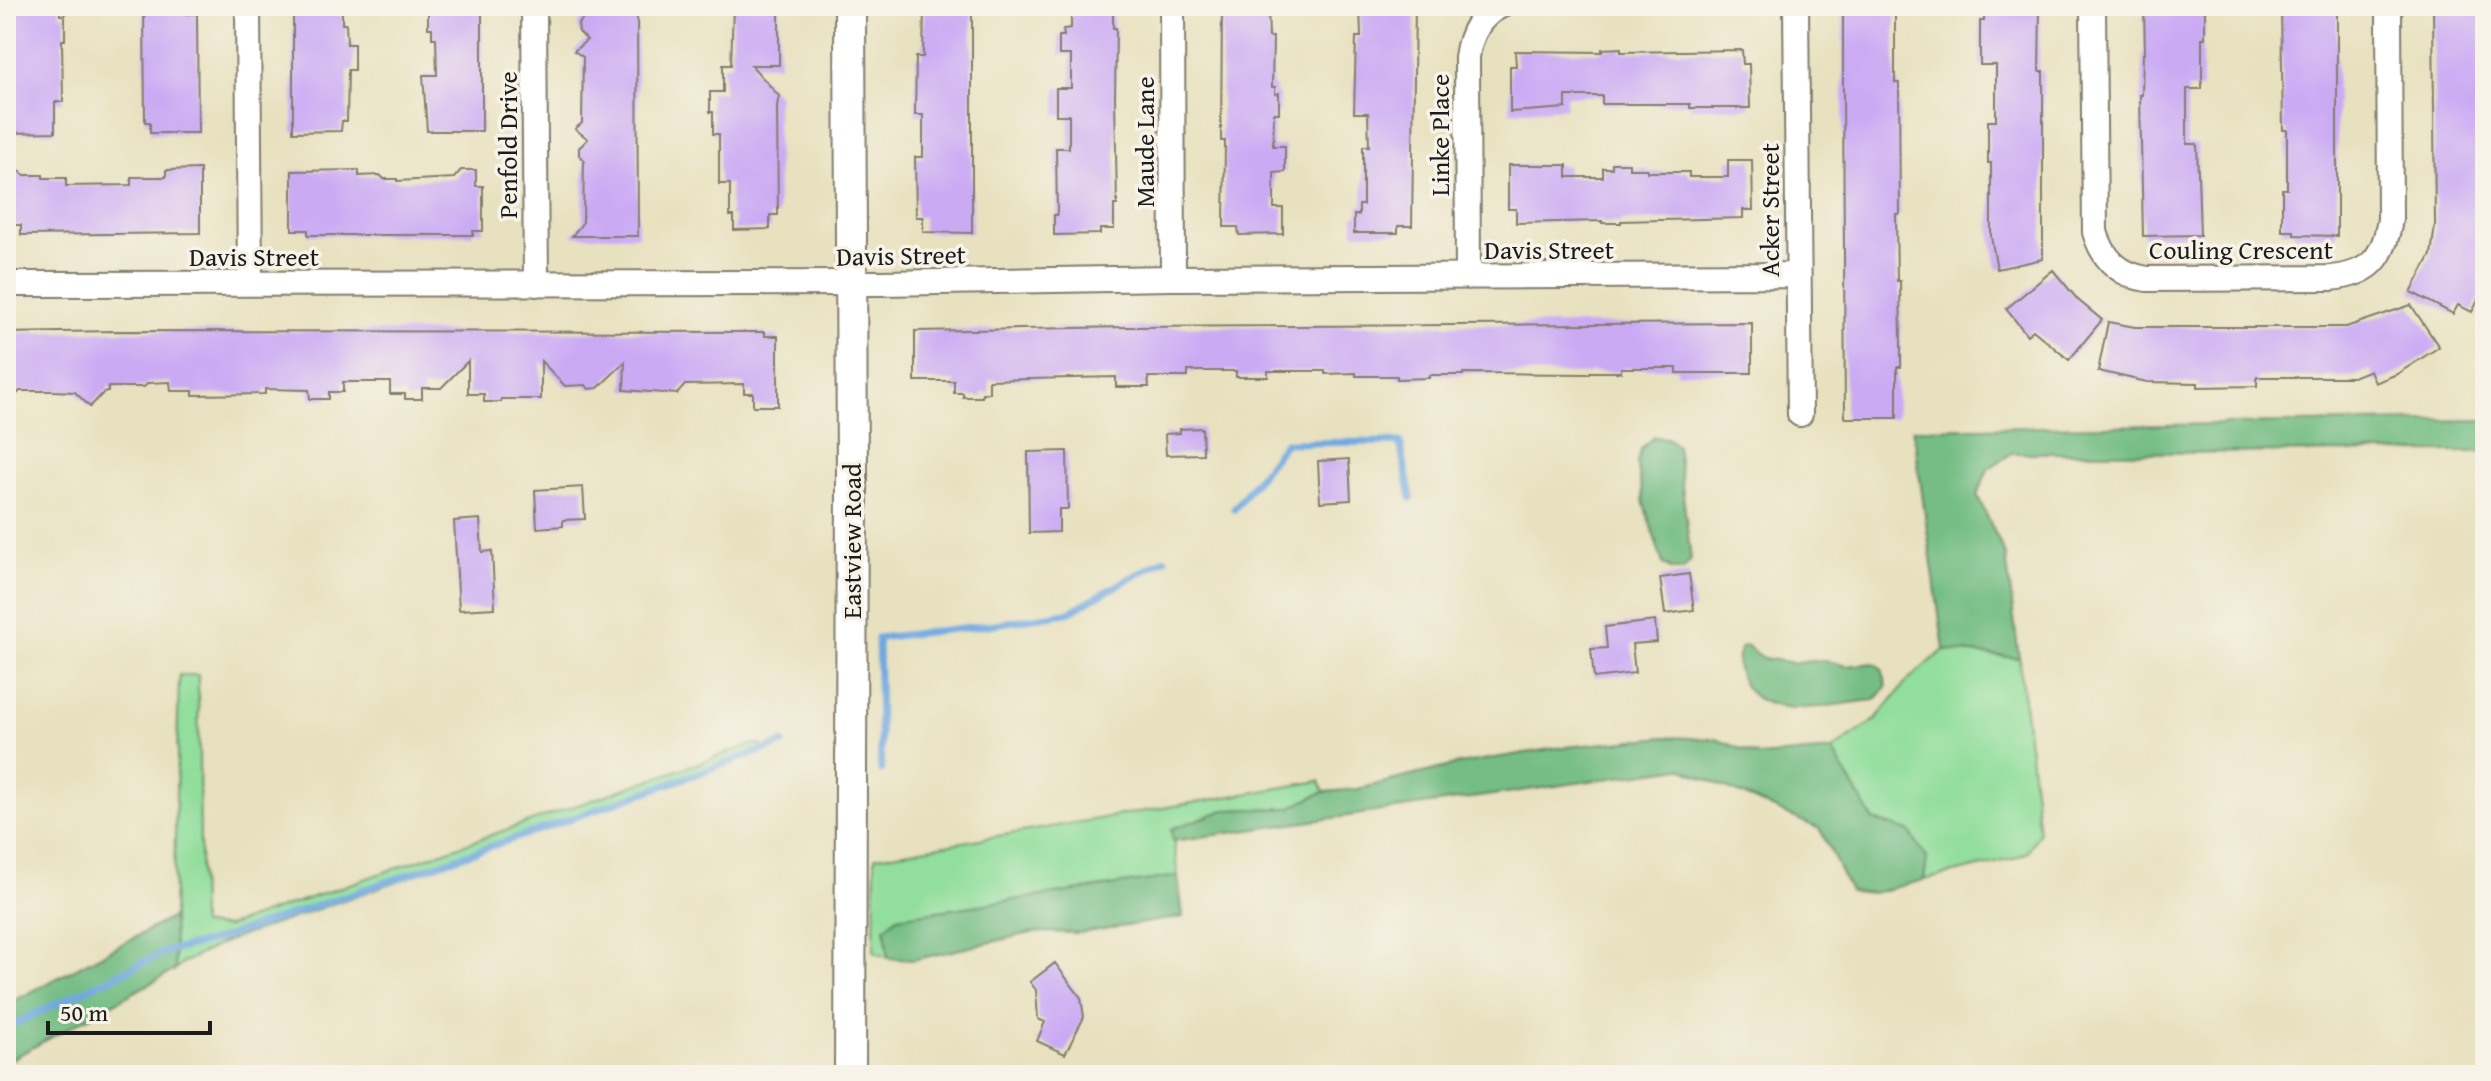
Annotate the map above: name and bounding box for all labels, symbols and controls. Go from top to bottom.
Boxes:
street label: Penfold Drive [488,71,527,219]
street label: Linke Place [1420,74,1459,196]
street label: Maude Lane [1125,76,1164,208]
street label: Acker Street [1750,143,1789,277]
street label: Davis Street [1484,230,1614,269]
street label: Couling Crescent [2149,230,2333,269]
street label: Davis Street [836,234,966,276]
street label: Davis Street [189,237,319,276]
street label: Eastview Road [832,463,871,619]
scale bar [48,985,210,1035]
text: 50 m [60,995,108,1030]

